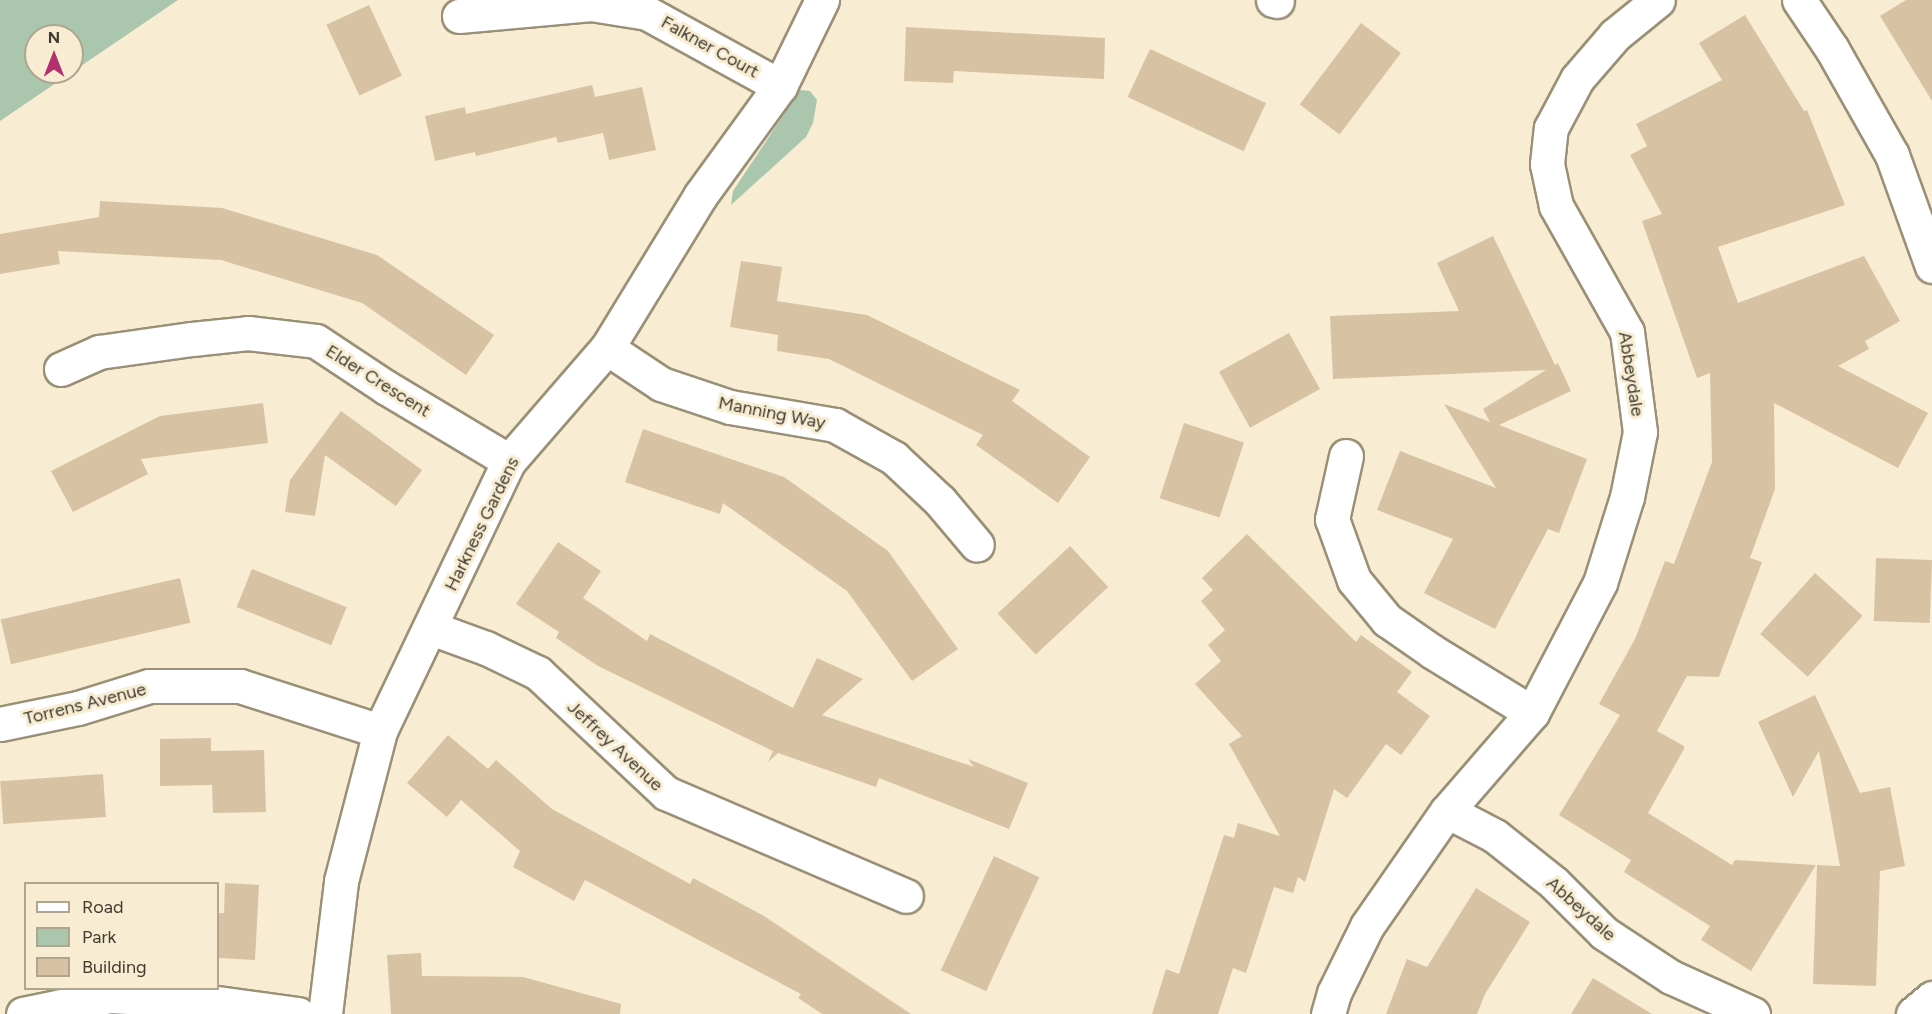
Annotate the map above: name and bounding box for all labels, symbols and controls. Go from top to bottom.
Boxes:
street label: Falkner Court [657,11,763,83]
north arrow [24,24,84,84]
text: N [48,28,60,47]
street label: Abbeydale [1614,330,1648,418]
street label: Elder Crescent [322,340,434,422]
street label: Manning Way [717,392,827,434]
street label: Harkness Gardens [440,453,524,595]
street label: Torrens Avenue [22,678,148,730]
street label: Jeffrey Avenue [563,696,667,796]
street label: Abbeydale [1542,872,1620,946]
legend [24,882,219,990]
text: Road [82,896,123,918]
text: Park [82,926,116,948]
text: Building [82,956,147,978]

